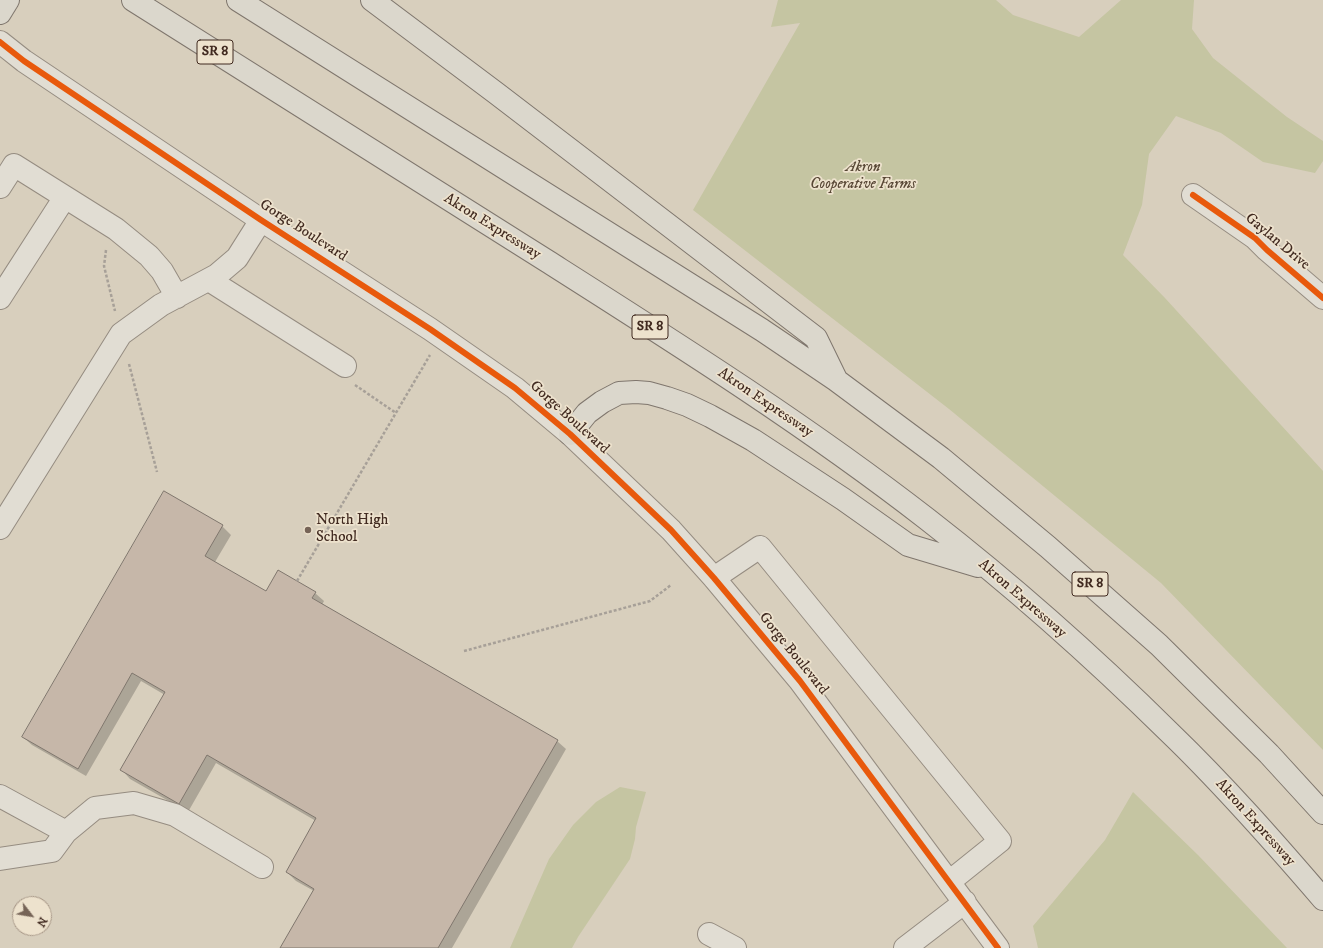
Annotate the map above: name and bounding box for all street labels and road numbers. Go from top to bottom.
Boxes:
road number: SR 8 [197,40,233,64]
street label: Akron Expressway [440,190,544,264]
street label: Gorge Boulevard [256,196,350,266]
street label: Gaylan Drive [1241,210,1313,274]
road number: SR 8 [632,315,668,339]
street label: Akron Expressway [714,364,816,442]
street label: Gorge Boulevard [526,378,612,458]
street label: Akron Expressway [974,556,1070,642]
road number: SR 8 [1072,572,1108,596]
street label: Gorge Boulevard [754,609,832,699]
street label: Akron Expressway [1211,776,1299,870]

